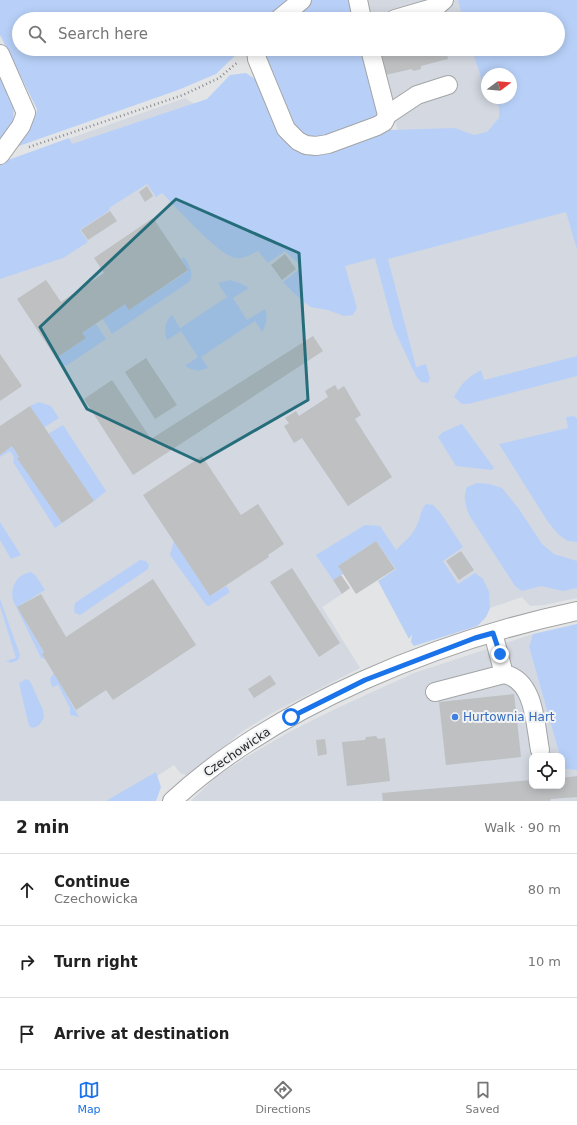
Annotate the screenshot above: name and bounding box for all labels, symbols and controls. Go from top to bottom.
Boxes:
search box [12,12,565,56]
icon: search [26,23,48,45]
text: Search here [58,25,148,43]
north arrow [481,68,517,104]
route end [491,645,509,663]
route start [282,708,300,726]
place label: Hurtownia Hart [463,710,555,724]
marker: Hurtownia Hart [450,712,460,722]
street label: Czechowicka [201,725,273,779]
map controls [529,753,565,789]
button: locate [529,753,565,789]
text: 2 min [16,817,69,837]
text: Walk · 90 m [484,820,561,835]
text: Continue [54,873,130,891]
icon: ahead [16,879,38,901]
text: 80 m [528,882,561,897]
text: Czechowicka [54,891,138,906]
icon: right [16,951,38,973]
text: Turn right [54,953,138,971]
text: 10 m [528,954,561,969]
icon: arrive [16,1023,38,1045]
text: Arrive at destination [54,1025,229,1043]
tab: Map [77,1079,101,1116]
tab: Directions [255,1079,311,1116]
tab: Saved [466,1079,500,1116]

